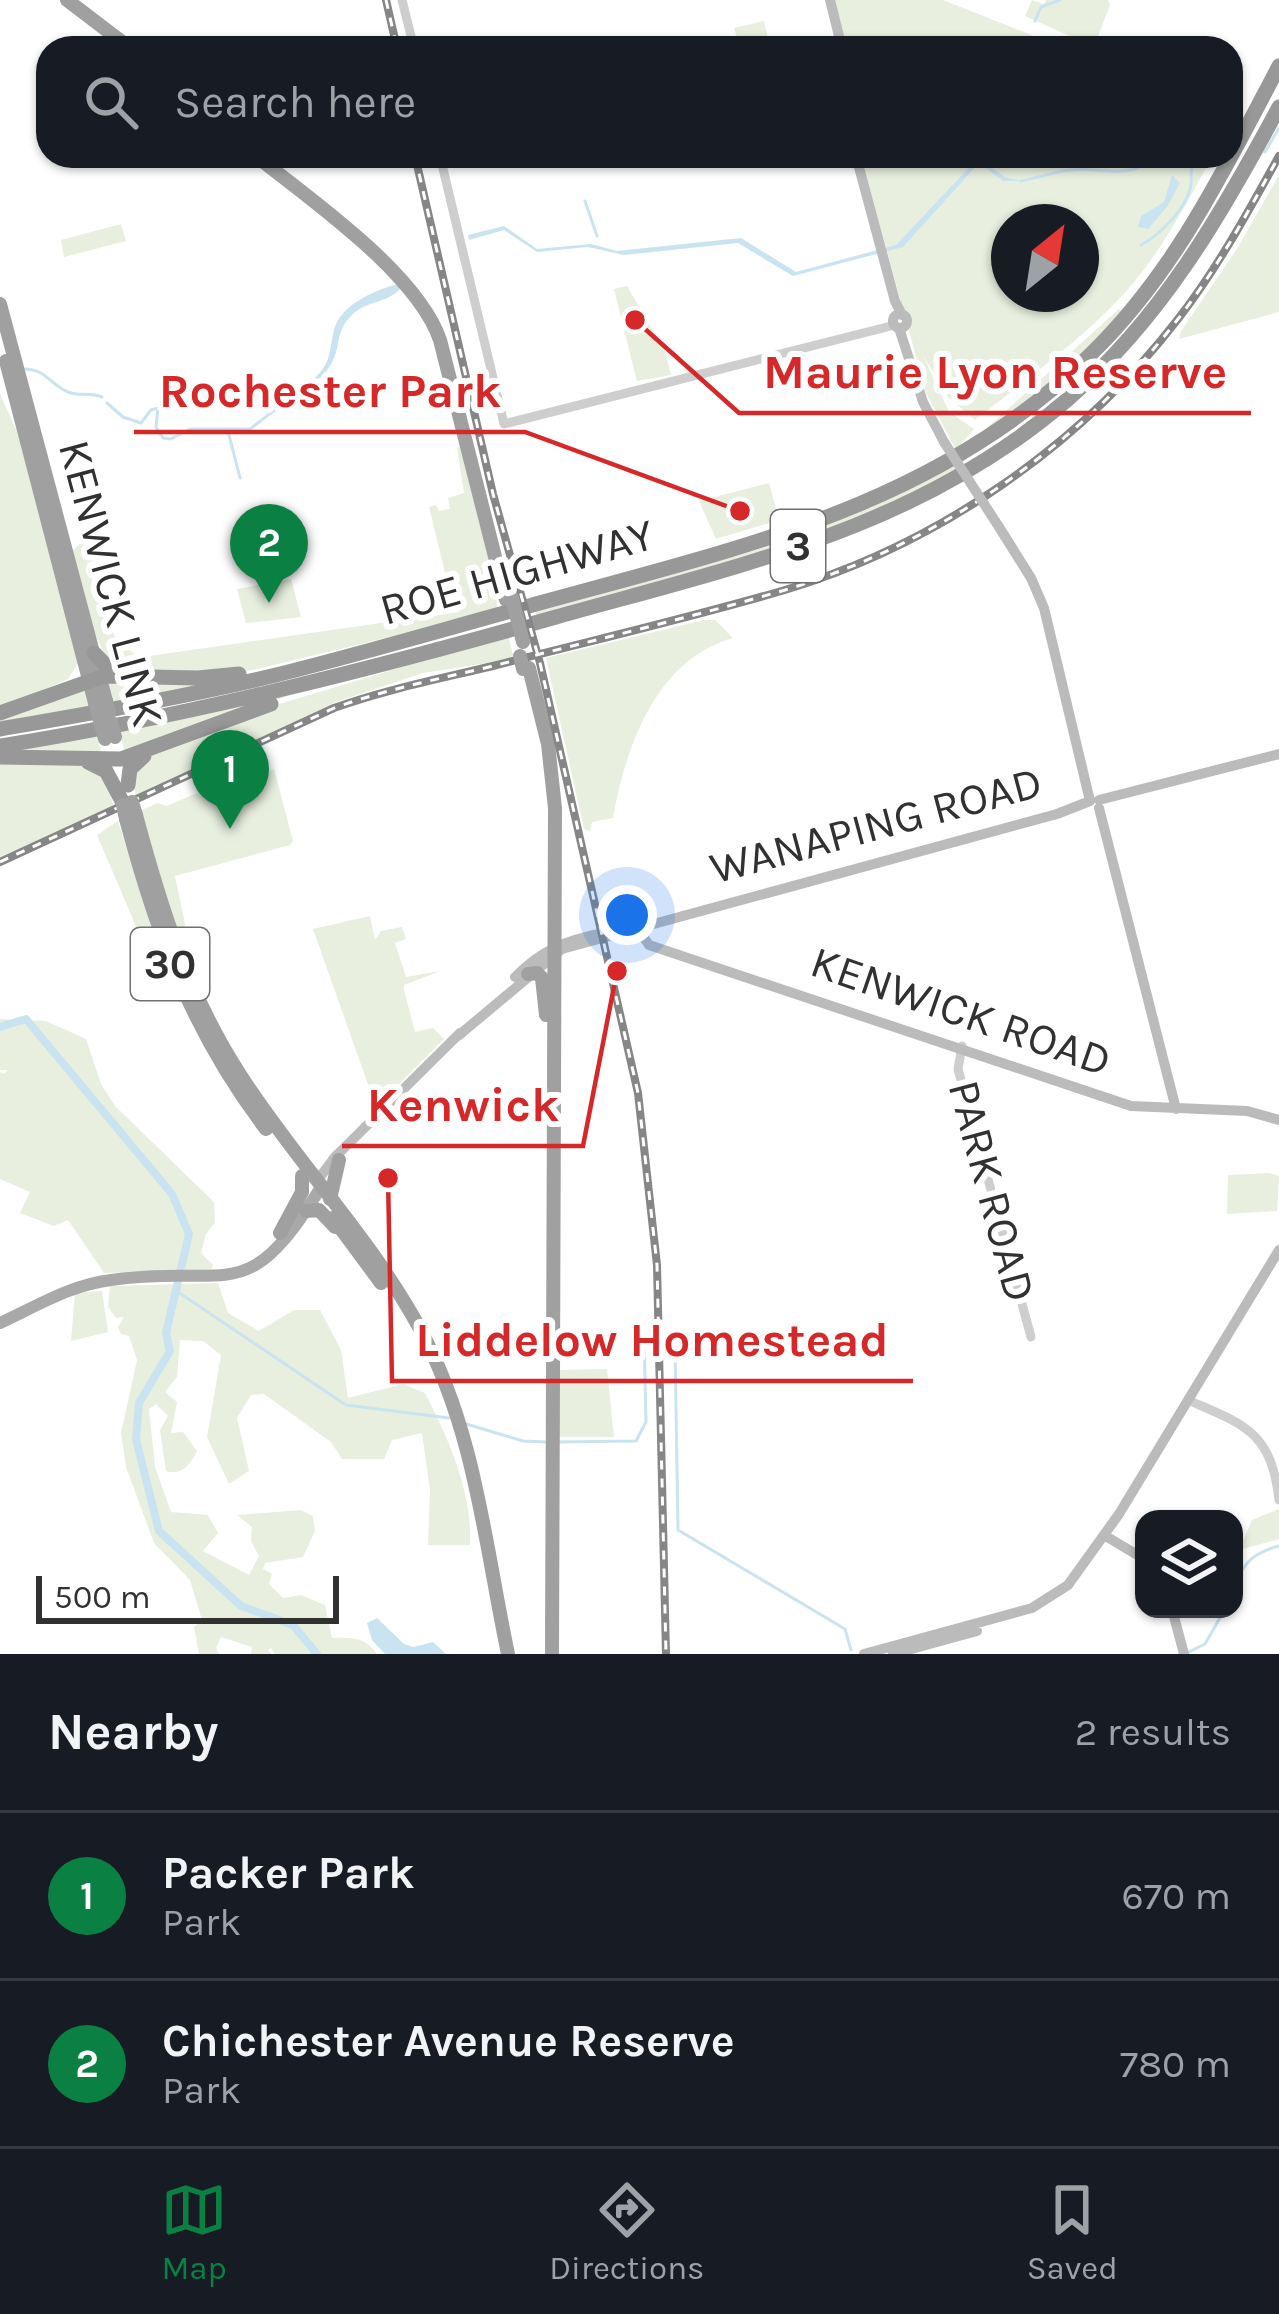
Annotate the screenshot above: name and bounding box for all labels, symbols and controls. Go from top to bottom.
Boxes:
search box [36,36,1243,168]
icon: search [78,69,144,135]
text: Search here [174,76,416,128]
north arrow [991,204,1099,312]
callout: Maurie Lyon Reserve [739,329,1251,413]
text: Maurie Lyon Reserve [763,344,1227,400]
callout: Rochester Park [134,348,525,432]
text: Rochester Park [159,363,501,419]
street label: KENWICK LINK [48,434,174,732]
pin: 2 [230,504,308,603]
street label: ROE HIGHWAY [374,508,660,636]
road number: 3 [771,510,825,582]
pin: 1 [191,730,269,829]
street label: WANAPING ROAD [704,756,1048,894]
your location [597,885,657,945]
road number: 30 [131,928,209,1000]
street label: KENWICK ROAD [804,935,1118,1087]
callout: Kenwick [342,1062,583,1146]
street label: PARK ROAD [938,1075,1046,1307]
text: Kenwick [367,1077,559,1133]
callout: Liddelow Homestead [392,1297,913,1381]
text: Liddelow Homestead [415,1312,889,1368]
map controls [1135,1510,1243,1618]
button: layers [1135,1510,1243,1618]
scale bar [36,1570,339,1623]
text: 500 m [54,1578,151,1616]
text: Nearby [48,1702,218,1762]
text: 2 results [1075,1709,1231,1755]
text: Packer Park [162,1847,415,1899]
text: 1 [80,1873,94,1919]
text: 670 m [1121,1873,1231,1919]
text: Park [162,1899,241,1945]
text: Chichester Avenue Reserve [162,2015,735,2067]
text: 2 [75,2041,99,2087]
text: 780 m [1120,2041,1231,2087]
text: Park [162,2067,241,2113]
tab: Map [161,2177,227,2287]
tab: Directions [549,2177,704,2287]
tab: Saved [1027,2177,1118,2287]

